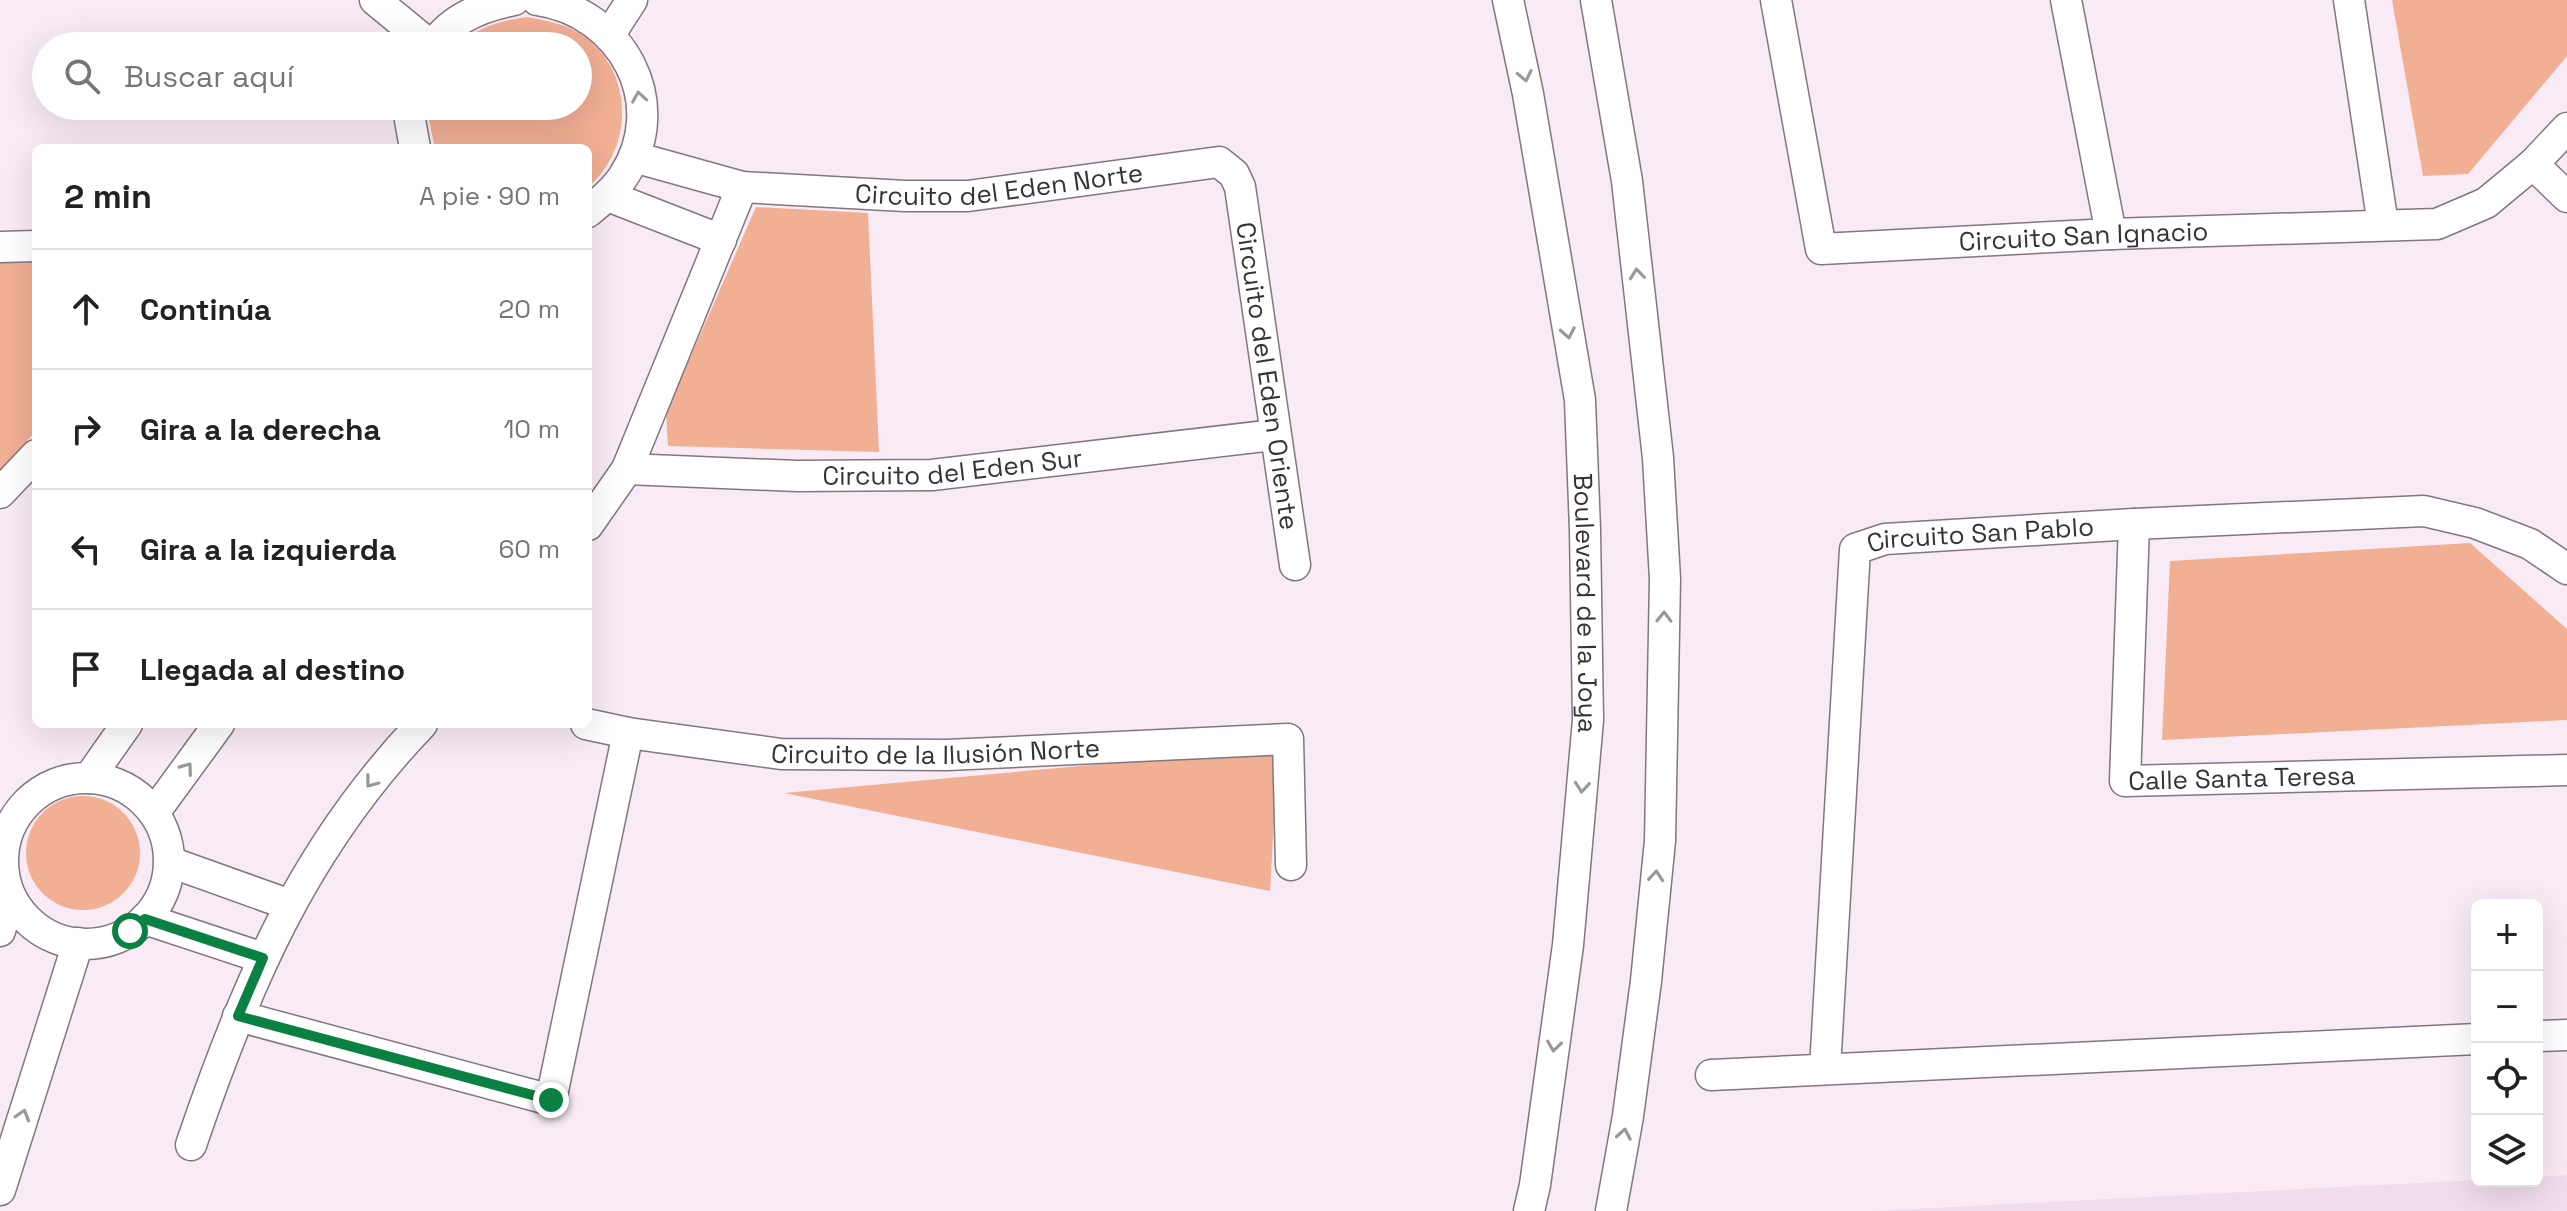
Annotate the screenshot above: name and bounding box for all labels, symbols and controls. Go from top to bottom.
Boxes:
search box [32,32,592,120]
icon: search [60,54,104,98]
text: Buscar aquí [124,57,294,96]
one-way arrow [1516,69,1533,83]
one-way arrow [632,90,649,103]
street label: Circuito del Eden Norte [854,155,1145,213]
text: 2 min [64,175,152,218]
text: A pie · 90 m [419,179,560,213]
street label: Circuito San Ignacio [1958,214,2209,259]
street label: Circuito del Eden Oriente [1228,220,1307,532]
one-way arrow [1629,267,1646,280]
icon: ahead [64,287,108,331]
text: Continúa [140,290,271,329]
text: 20 m [499,292,560,326]
one-way arrow [1559,326,1576,339]
icon: right [64,407,108,451]
text: Gira a la derecha [140,410,381,449]
text: 10 m [503,412,560,446]
street label: Circuito del Eden Sur [822,441,1084,493]
street label: Boulevard de la Joya [1566,473,1605,735]
street label: Circuito San Pablo [1862,509,2095,561]
icon: left [64,527,108,571]
text: Gira a la izquierda [140,530,396,569]
text: 60 m [498,532,560,566]
one-way arrow [1655,610,1673,623]
icon: arrive [64,647,108,691]
text: Llegada al destino [140,650,405,689]
street label: Circuito de la Ilusión Norte [769,731,1101,772]
street label: Calle Santa Teresa [2128,758,2356,798]
one-way arrow [177,763,191,777]
one-way arrow [366,773,380,788]
one-way arrow [1574,781,1591,794]
one-way arrow [1648,869,1665,882]
map controls [2471,899,2543,1187]
button: + [2471,899,2543,971]
route start [112,913,148,949]
button: − [2471,971,2543,1043]
one-way arrow [1546,1039,1563,1053]
button: locate [2471,1043,2543,1115]
route end [533,1082,569,1118]
one-way arrow [14,1109,30,1123]
button: layers [2471,1115,2543,1187]
one-way arrow [1615,1127,1632,1141]

